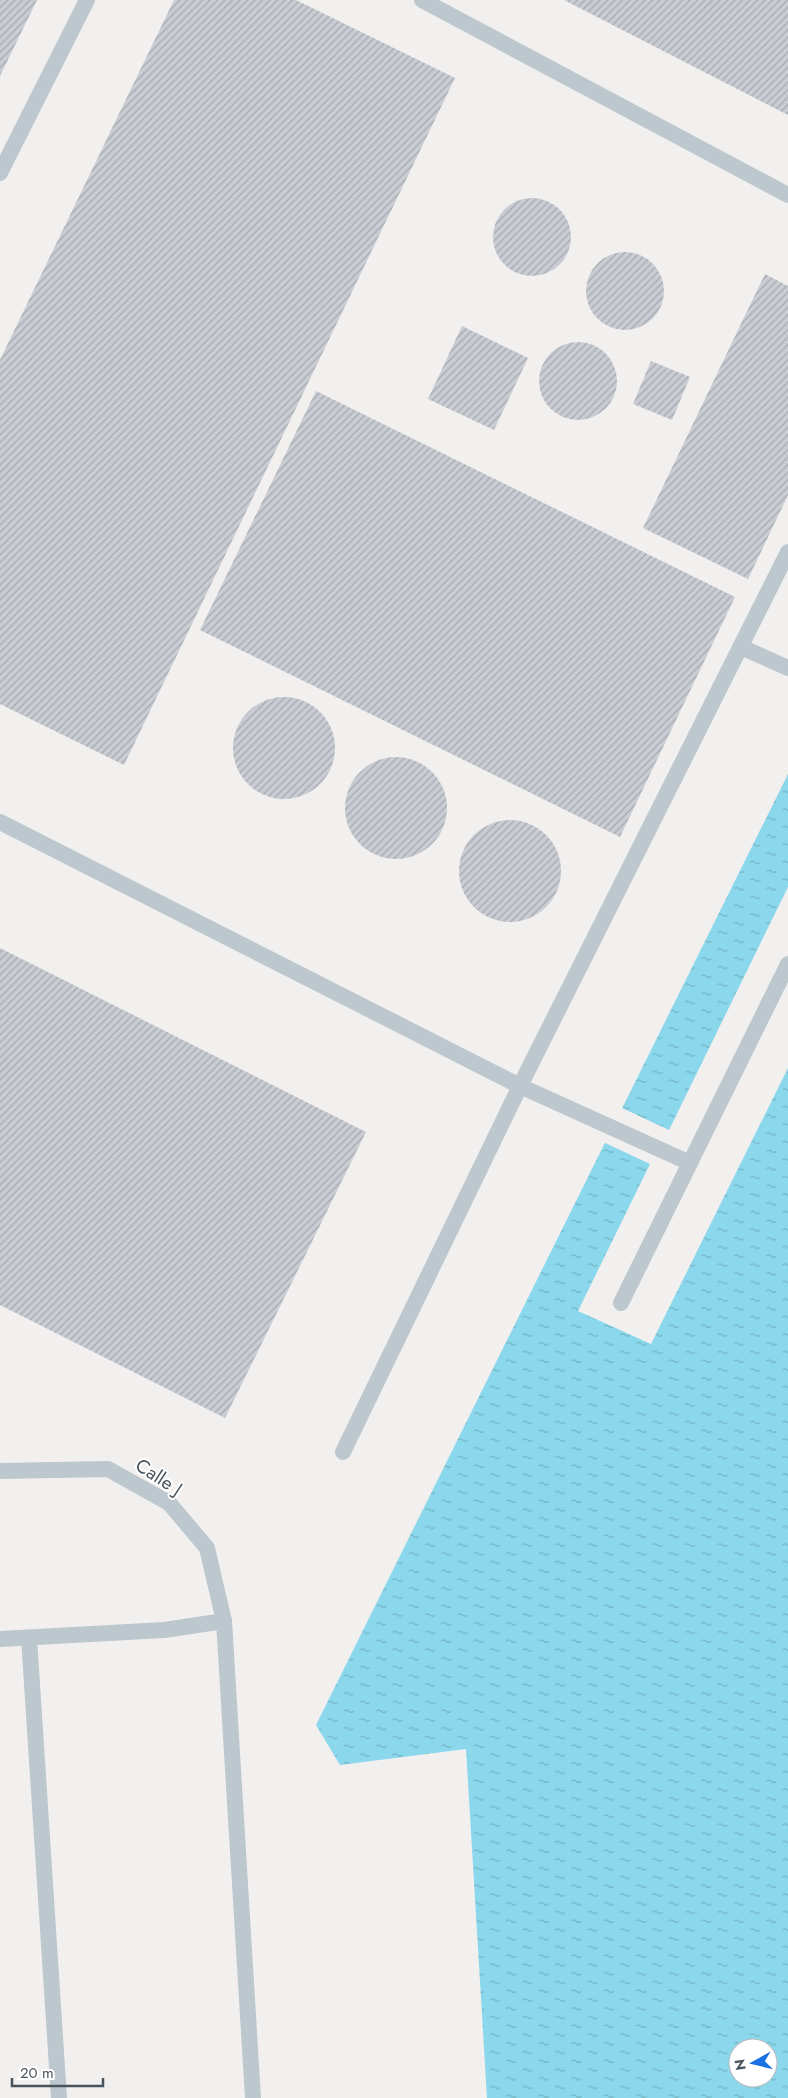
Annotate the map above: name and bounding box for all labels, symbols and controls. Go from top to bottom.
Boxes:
street label: Calle J [130,1452,188,1502]
north arrow [728,2038,778,2088]
scale bar [12,2056,104,2088]
text: N [729,2058,751,2072]
text: 20 m [20,2062,54,2084]

